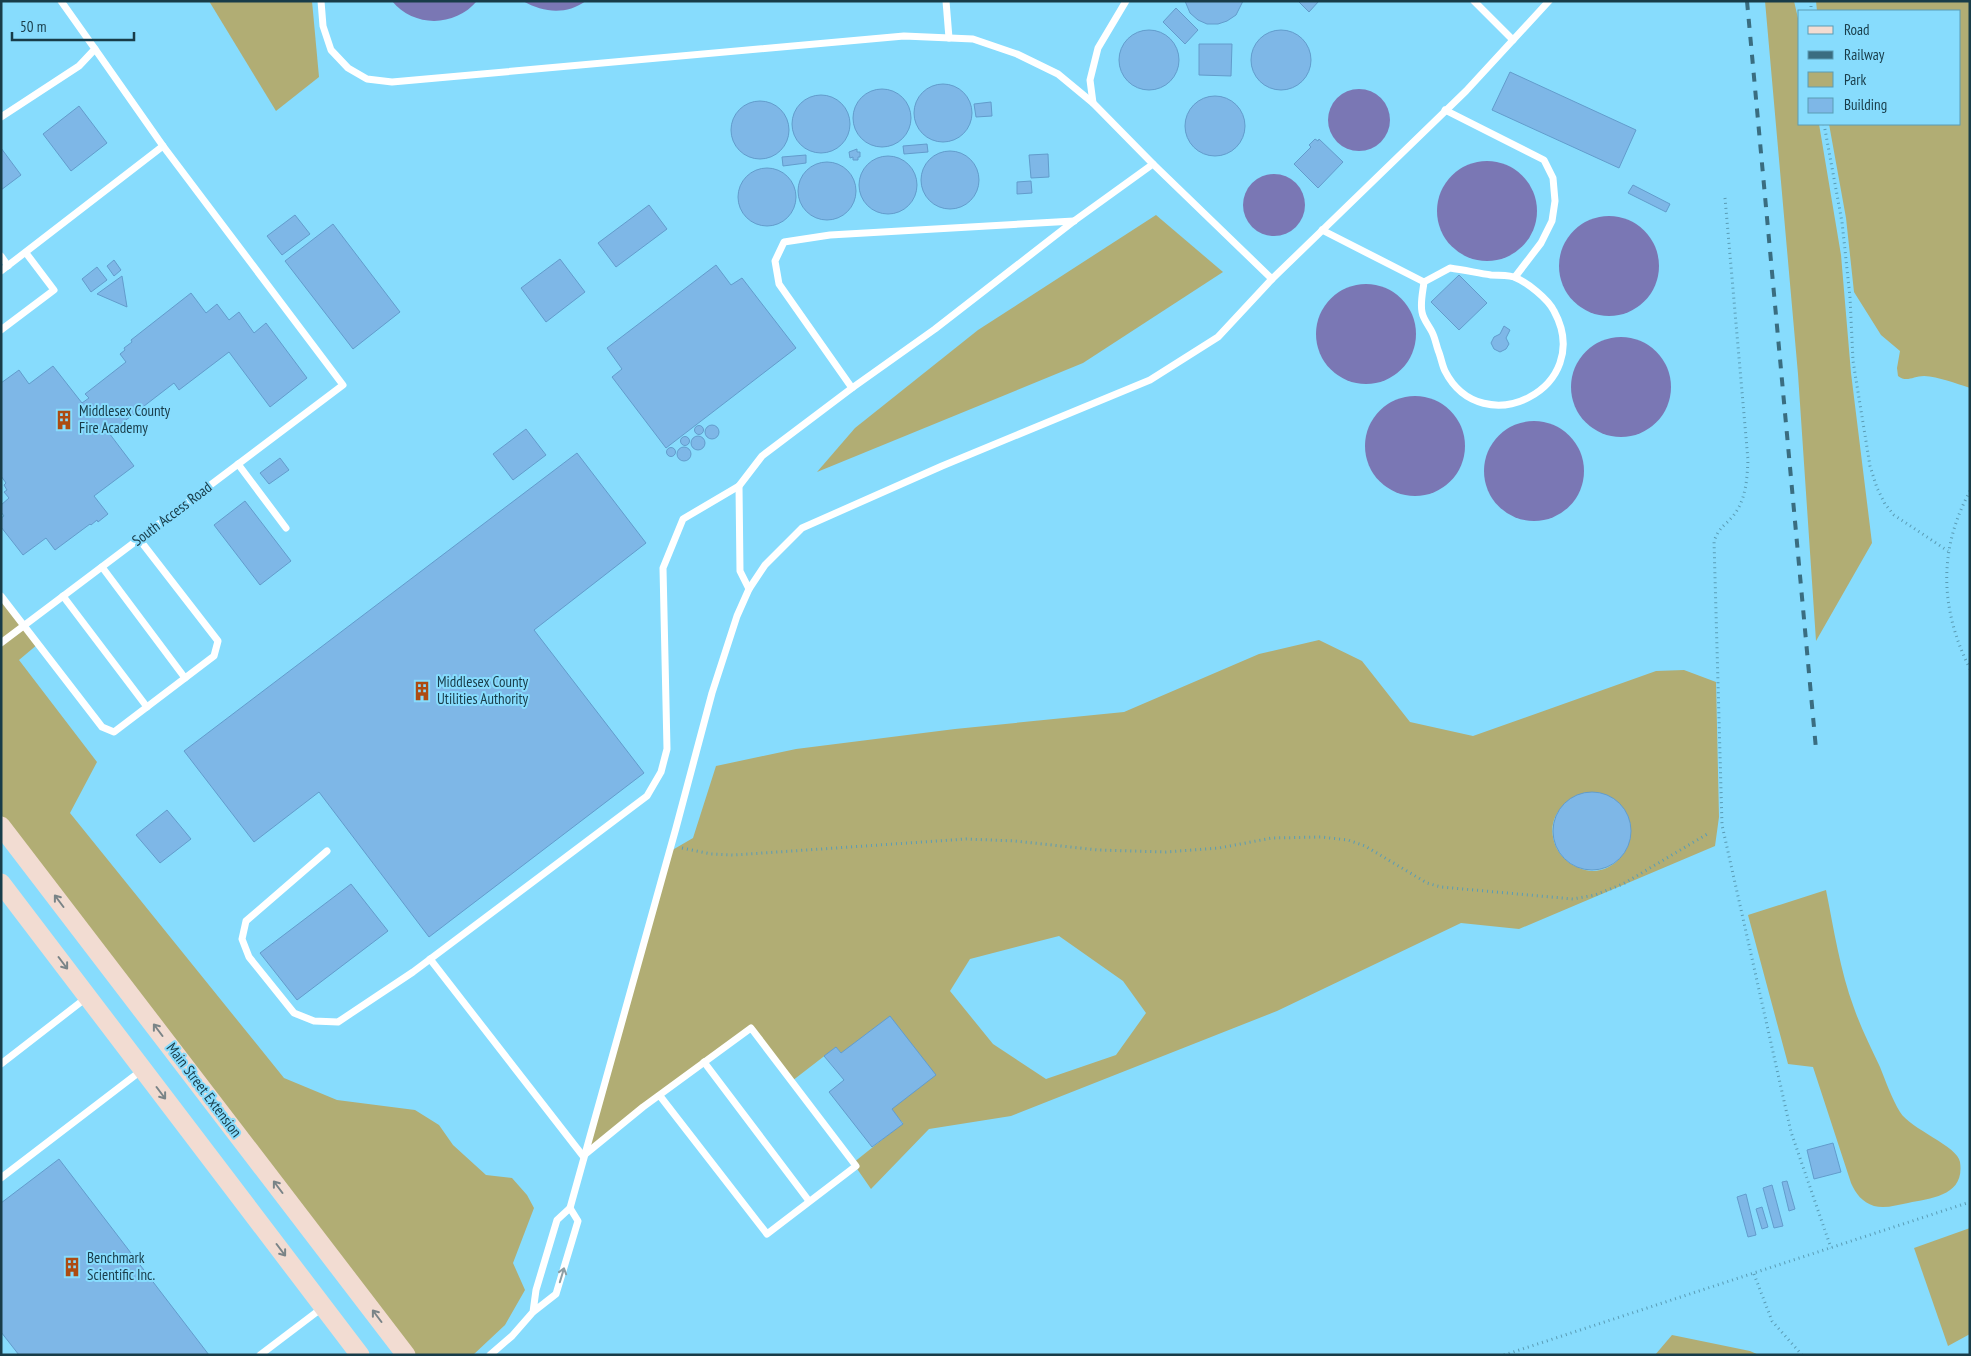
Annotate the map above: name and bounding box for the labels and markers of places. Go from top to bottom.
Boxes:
place label: Middlesex County Fire Academy [79,401,171,437]
building icon: Middlesex County Fire Academy [53,409,75,431]
place label: Middlesex County Utilities Authority [437,672,529,708]
building icon: Middlesex County Utilities Authority [411,680,433,702]
place label: Benchmark Scientific Inc. [87,1248,155,1284]
building icon: Benchmark Scientific Inc. [61,1256,83,1278]

